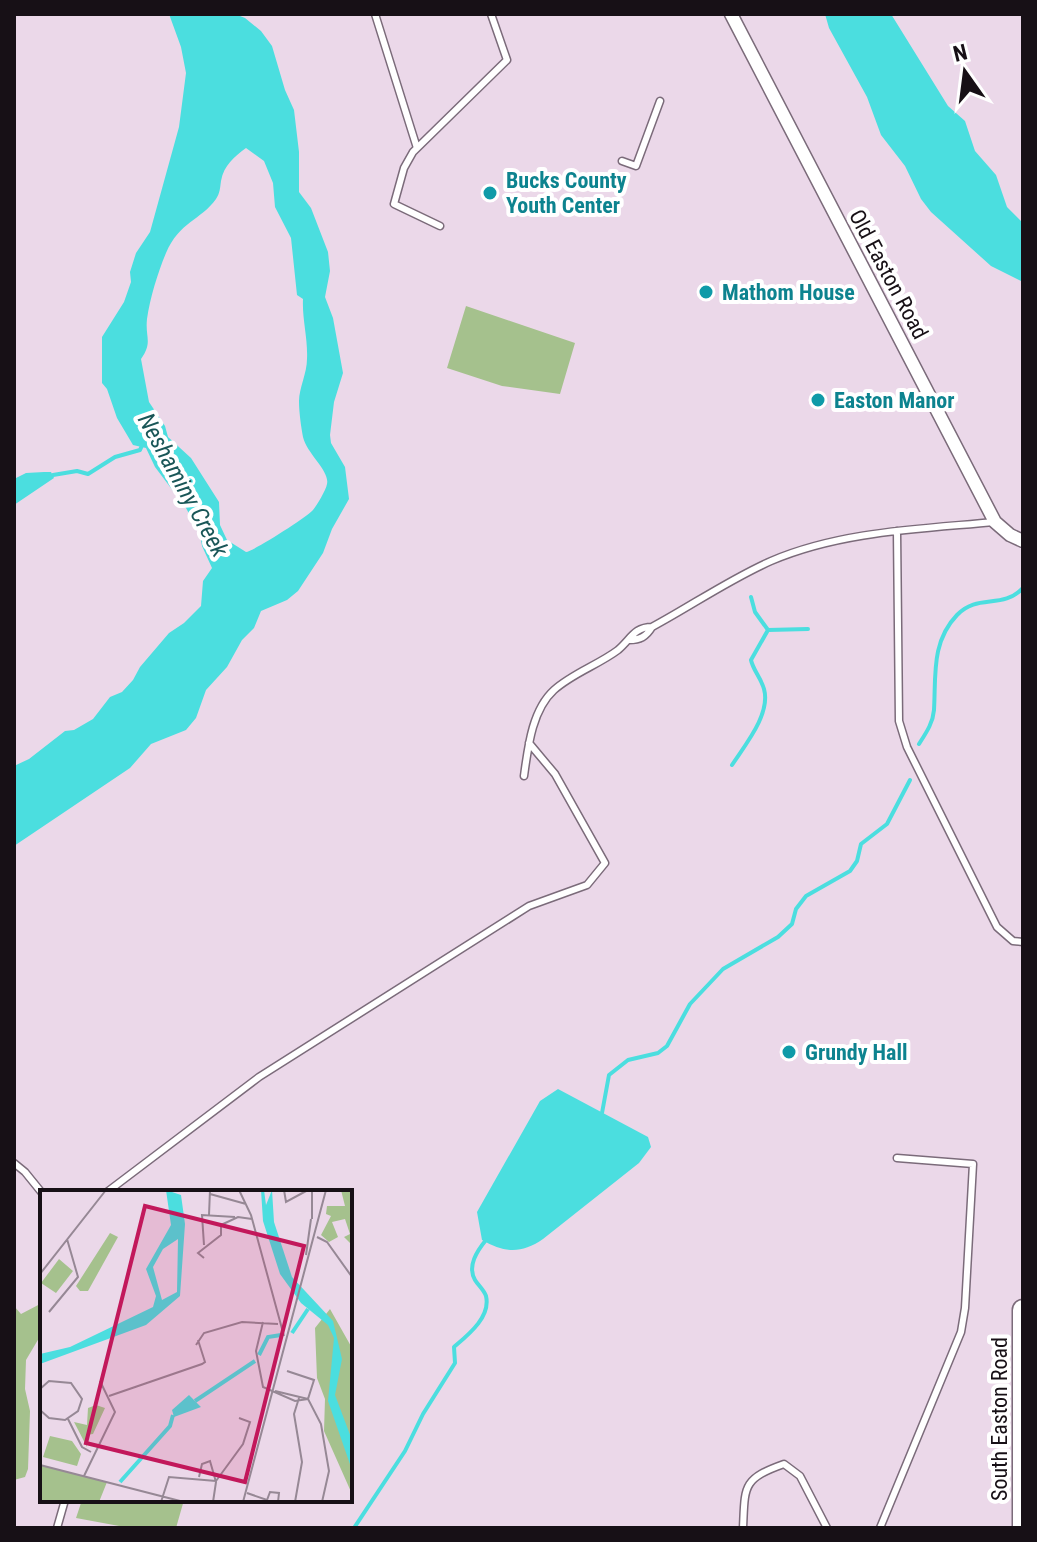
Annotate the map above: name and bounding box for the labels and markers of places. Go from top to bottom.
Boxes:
place label: Bucks County Youth Center [506,168,627,218]
marker: Bucks County Youth Center [481,184,499,202]
place label: Mathom House [722,280,855,305]
marker: Mathom House [697,283,715,301]
place label: Easton Manor [834,388,955,413]
marker: Easton Manor [809,391,827,409]
place label: Grundy Hall [805,1040,908,1065]
marker: Grundy Hall [780,1043,798,1061]

